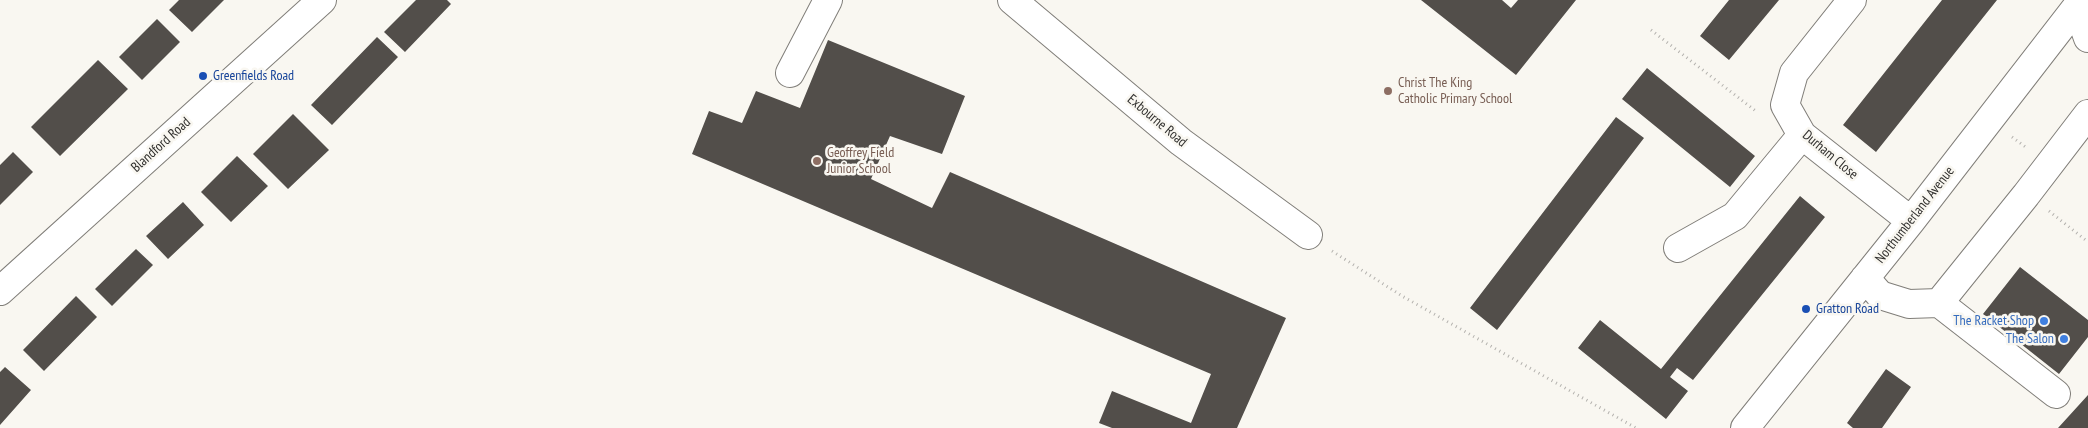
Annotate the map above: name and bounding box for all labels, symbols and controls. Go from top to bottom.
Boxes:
place label: Greenfields Road [213,68,294,84]
marker: Greenfields Road [197,70,209,82]
place label: Christ The King Catholic Primary School [1398,75,1512,108]
marker: Christ The King Catholic Primary School [1382,85,1394,97]
street label: Exbourne Road [1124,91,1190,151]
street label: Blandford Road [128,114,194,176]
street label: Durham Close [1799,127,1861,183]
place label: Geoffrey Field Junior School [827,145,894,178]
marker: Geoffrey Field Junior School [811,155,823,167]
street label: Northumberland Avenue [1872,163,1958,267]
place label: Gratton Road [1816,301,1879,317]
marker: Gratton Road [1800,303,1812,315]
place label: The Racket Shop [1953,313,2034,329]
marker: The Racket Shop [2038,315,2050,327]
place label: The Salon [2006,331,2054,347]
marker: The Salon [2058,333,2070,345]

